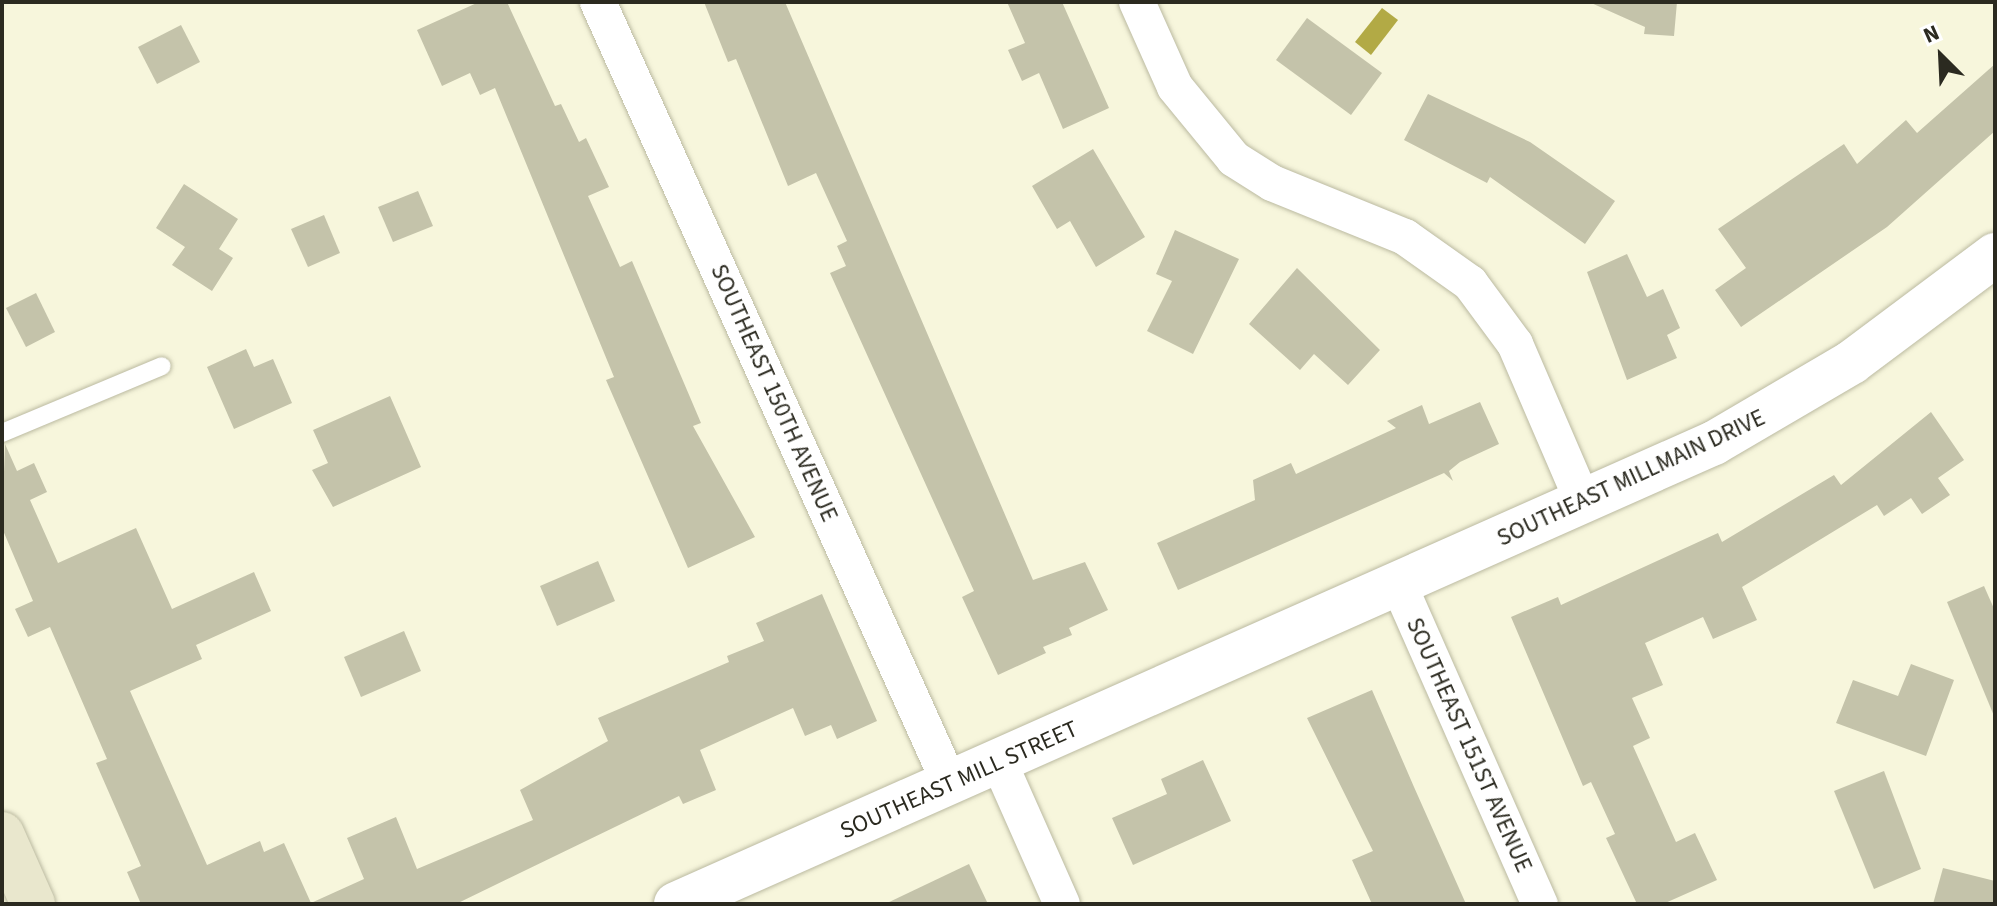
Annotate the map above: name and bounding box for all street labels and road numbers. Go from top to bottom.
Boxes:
street label: SOUTHEAST 150TH AVENUE [704,260,844,526]
street label: SOUTHEAST MILLMAIN DRIVE [1492,403,1770,553]
street label: SOUTHEAST 151ST AVENUE [1400,613,1538,877]
street label: SOUTHEAST MILL STREET [836,715,1082,845]

